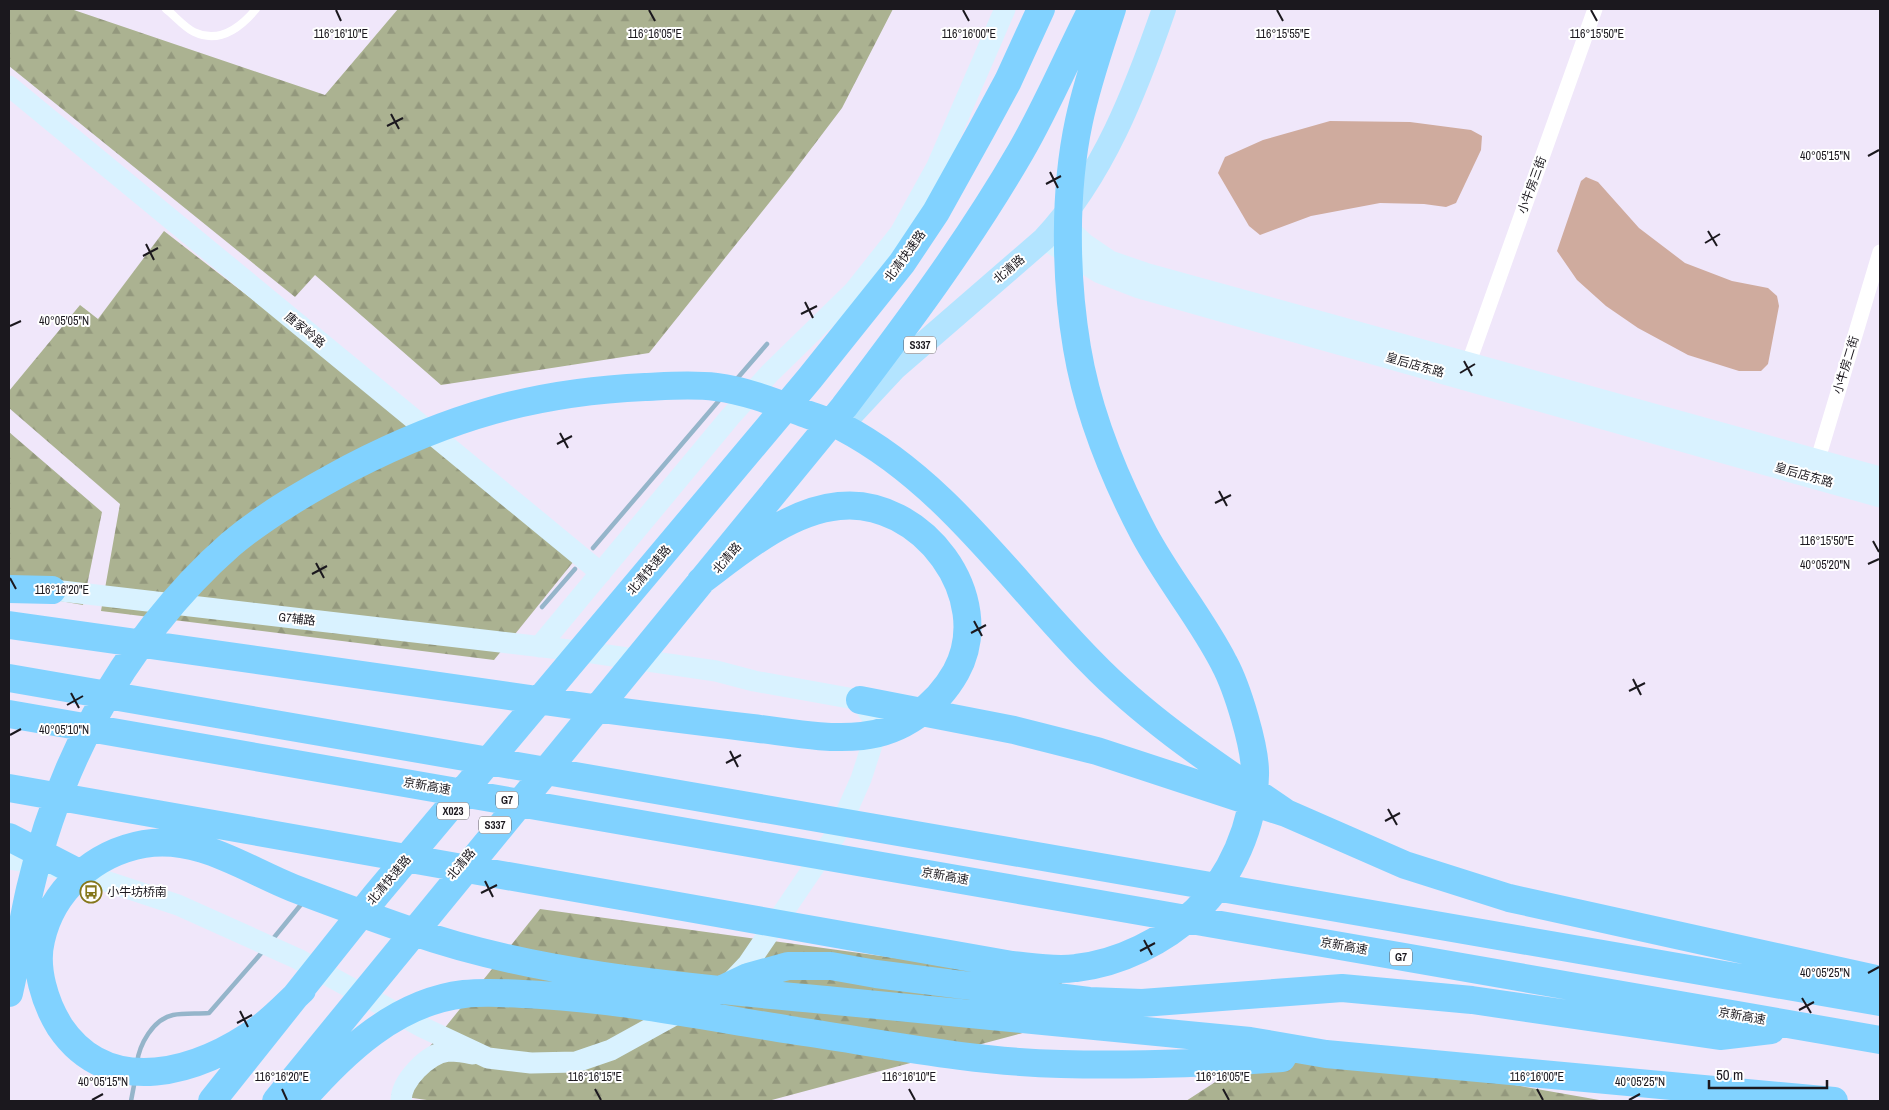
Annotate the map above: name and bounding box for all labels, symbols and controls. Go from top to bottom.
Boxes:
text: 116°16'10"E [314,26,368,42]
text: 116°16'05"E [628,26,682,42]
text: 116°16'00"E [942,26,996,42]
text: 116°15'55"E [1256,26,1310,42]
text: 116°15'50"E [1570,26,1624,42]
text: 40°05'15"N [1800,148,1850,164]
street label: 小牛房三街 [1514,154,1550,216]
street label: 北清快速路 [881,227,929,285]
street label: 北清路 [990,251,1028,287]
street label: 唐家岭路 [281,309,329,351]
text: 40°05'05"N [39,313,89,329]
street label: 小牛房二街 [1830,334,1862,396]
road number: S337 [904,336,936,354]
street label: 皇后店东路 [1384,349,1446,381]
street label: 皇后店东路 [1773,459,1835,491]
text: 116°15'50"E [1800,533,1854,549]
street label: 北清路 [709,539,745,577]
street label: 北清快速路 [624,542,674,598]
text: 40°05'20"N [1800,557,1850,573]
text: 116°16'20"E [35,582,89,598]
street label: G7辅路 [278,609,316,629]
text: 40°05'10"N [39,722,89,738]
street label: 京新高速 [402,774,452,798]
road number: G7 [496,792,518,808]
road number: X023 [437,802,469,819]
road number: S337 [479,816,511,834]
street label: 北清路 [443,845,479,883]
street label: 北清快速路 [364,852,414,908]
street label: 京新高速 [920,864,970,888]
bus stop icon: 小牛坊桥南 [79,880,103,904]
place label: 小牛坊桥南 [107,884,167,900]
street label: 京新高速 [1319,934,1369,958]
road number: G7 [1390,949,1412,966]
text: 40°05'25"N [1800,965,1850,981]
street label: 京新高速 [1717,1004,1767,1028]
scale bar [1709,1058,1826,1090]
text: 50 m [1716,1064,1743,1085]
text: 116°16'20"E [255,1069,309,1085]
text: 116°16'15"E [568,1069,622,1085]
text: 116°16'10"E [882,1069,936,1085]
text: 116°16'05"E [1196,1069,1250,1085]
text: 116°16'00"E [1510,1069,1564,1085]
text: 40°05'15"N [78,1074,128,1090]
text: 40°05'25"N [1615,1074,1665,1090]

